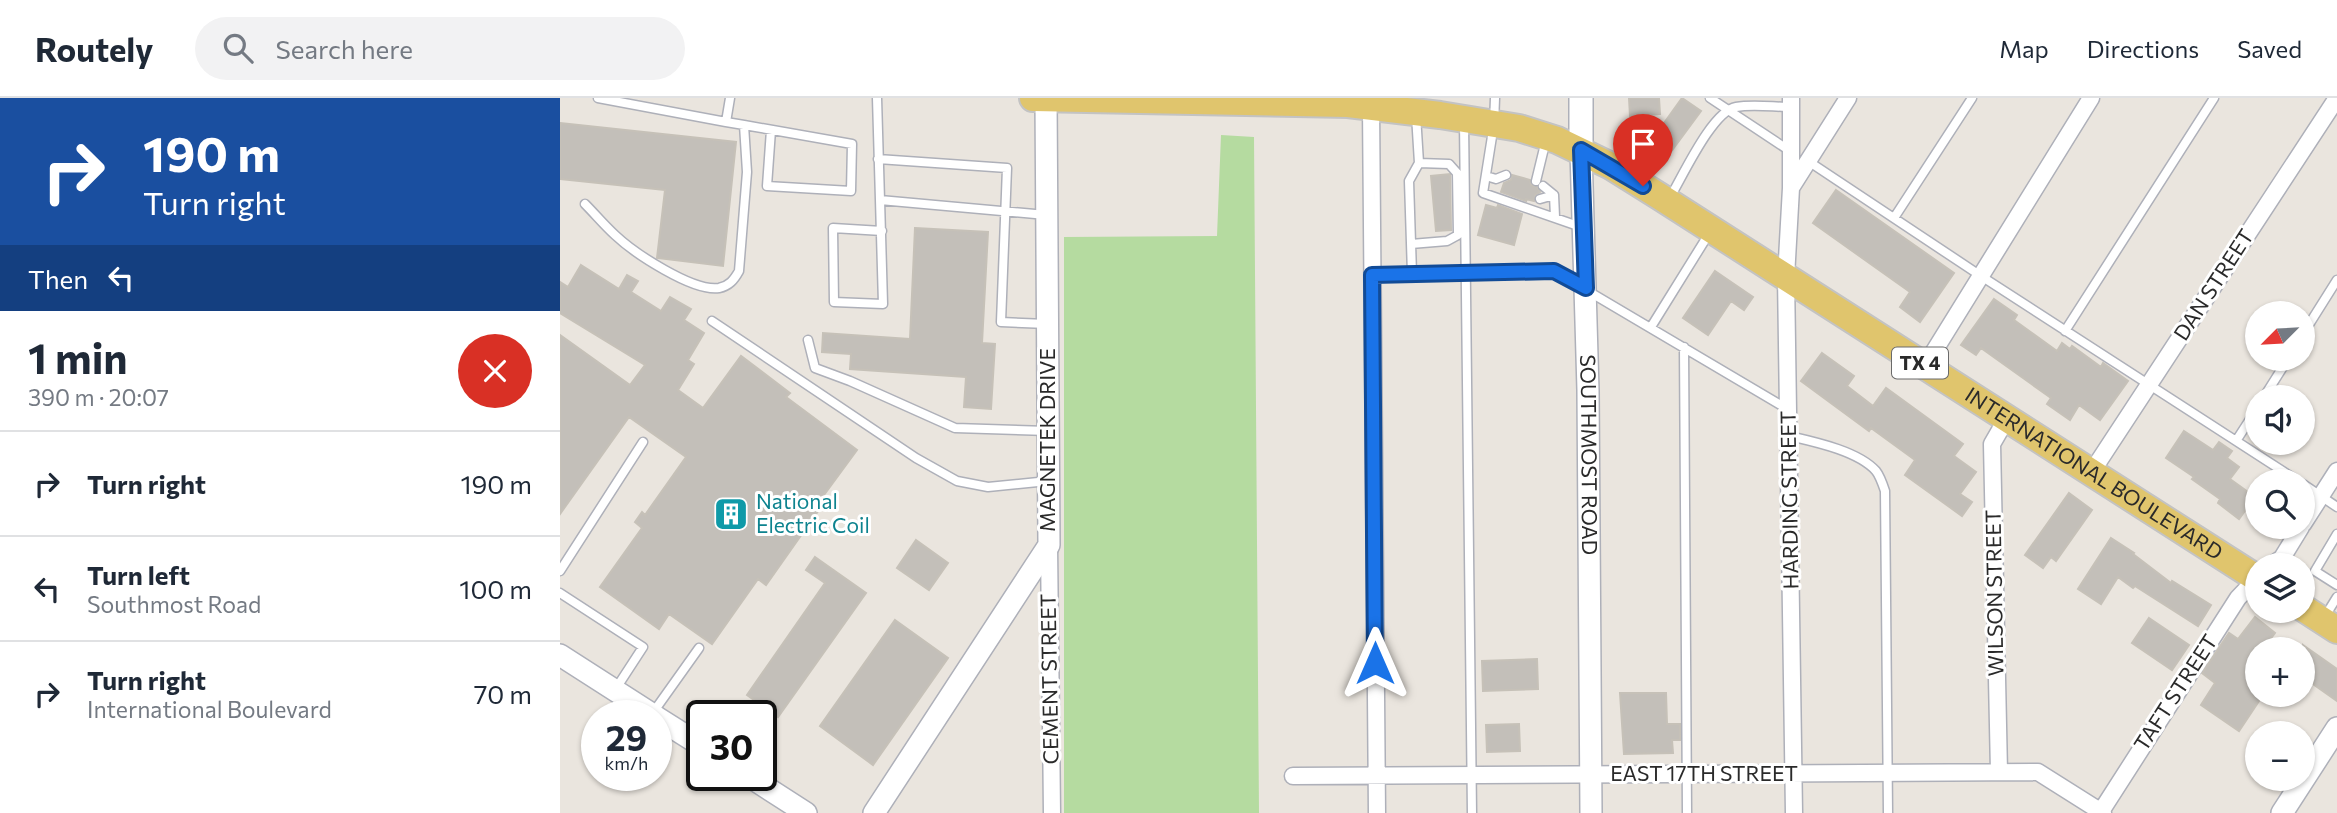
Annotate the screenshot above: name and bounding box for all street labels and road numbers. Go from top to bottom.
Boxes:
street label: DAN STREET [2168,224,2258,344]
road number: TX 4 [1892,347,1948,378]
street label: MAGNETEK DRIVE [1034,348,1059,532]
street label: SOUTHMOST ROAD [1576,354,1603,555]
street label: INTERNATIONAL BOULEVARD [1961,381,2228,564]
street label: HARDING STREET [1774,410,1803,590]
street label: WILSON STREET [1980,510,2007,677]
street label: CEMENT STREET [1035,593,1062,765]
street label: TAFT STREET [2128,629,2222,755]
street label: EAST 17TH STREET [1610,760,1798,785]

